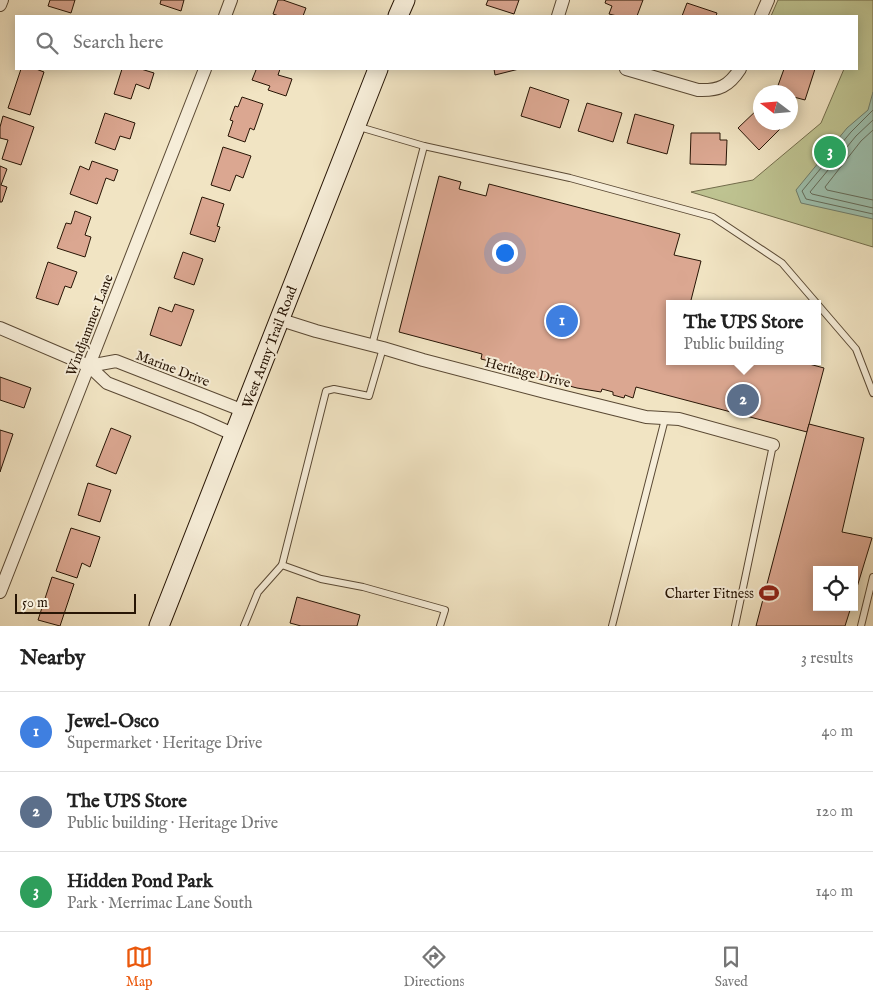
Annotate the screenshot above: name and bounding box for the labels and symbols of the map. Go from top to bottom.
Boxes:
north arrow [753,85,798,130]
pin: 3 [814,133,846,171]
your location [492,240,518,266]
street label: Windjammer Lane [62,271,118,379]
street label: West Army Trail Road [238,283,302,411]
pin: 1 [546,302,578,340]
street label: Marine Drive [133,347,213,391]
street label: Heritage Drive [483,354,573,392]
pin: 2 [727,381,759,419]
sports icon: Charter Fitness [758,582,780,604]
place label: Charter Fitness [665,585,754,603]
scale bar [15,591,136,614]

